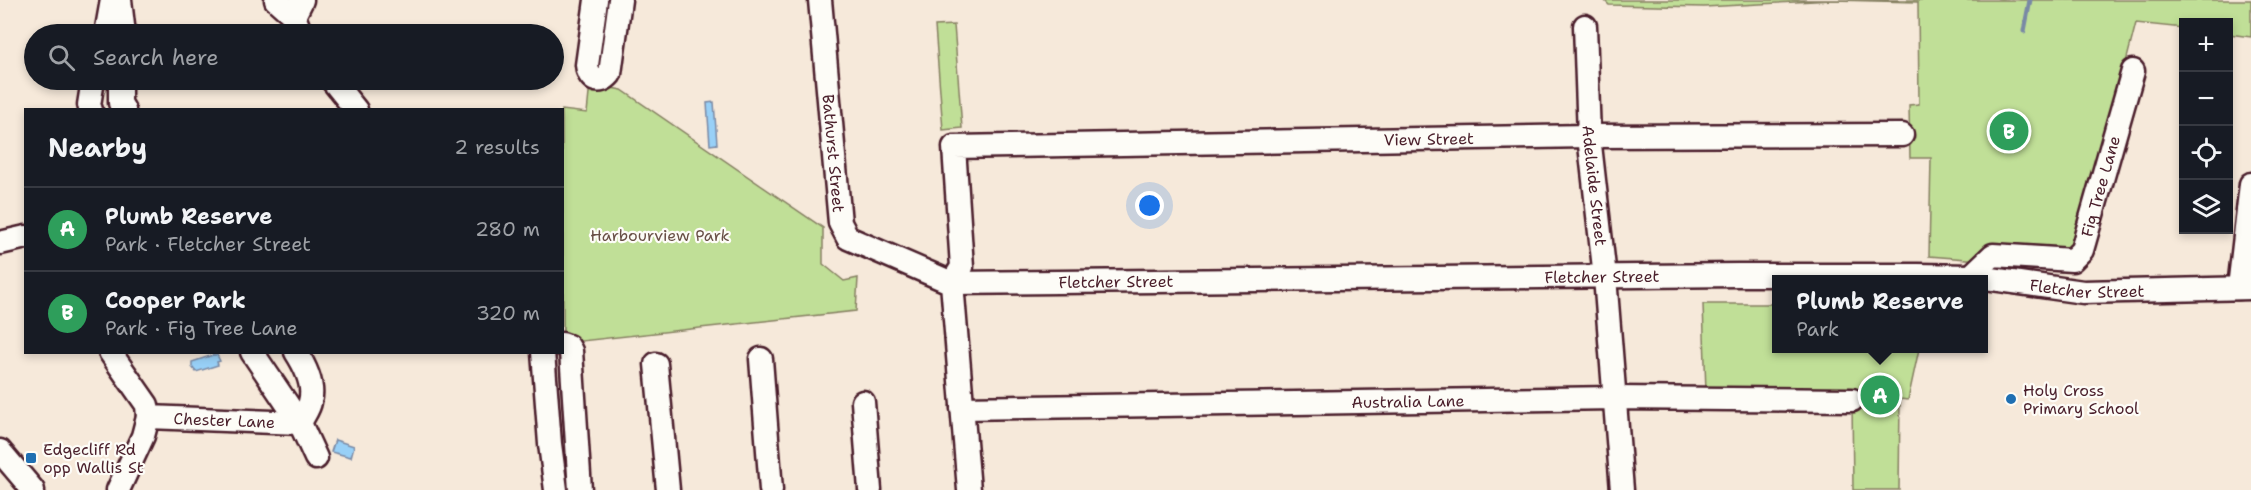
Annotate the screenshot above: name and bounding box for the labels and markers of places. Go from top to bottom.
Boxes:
pin: B [1990,108,2028,154]
pin: A [1860,372,1900,418]
place label: Holy Cross Primary School [2023,380,2139,419]
marker: Holy Cross Primary School [2004,392,2018,406]
place label: Edgecliff Rd opp Wallis St [43,439,144,478]
marker: Edgecliff Rd opp Wallis St [24,451,38,465]

